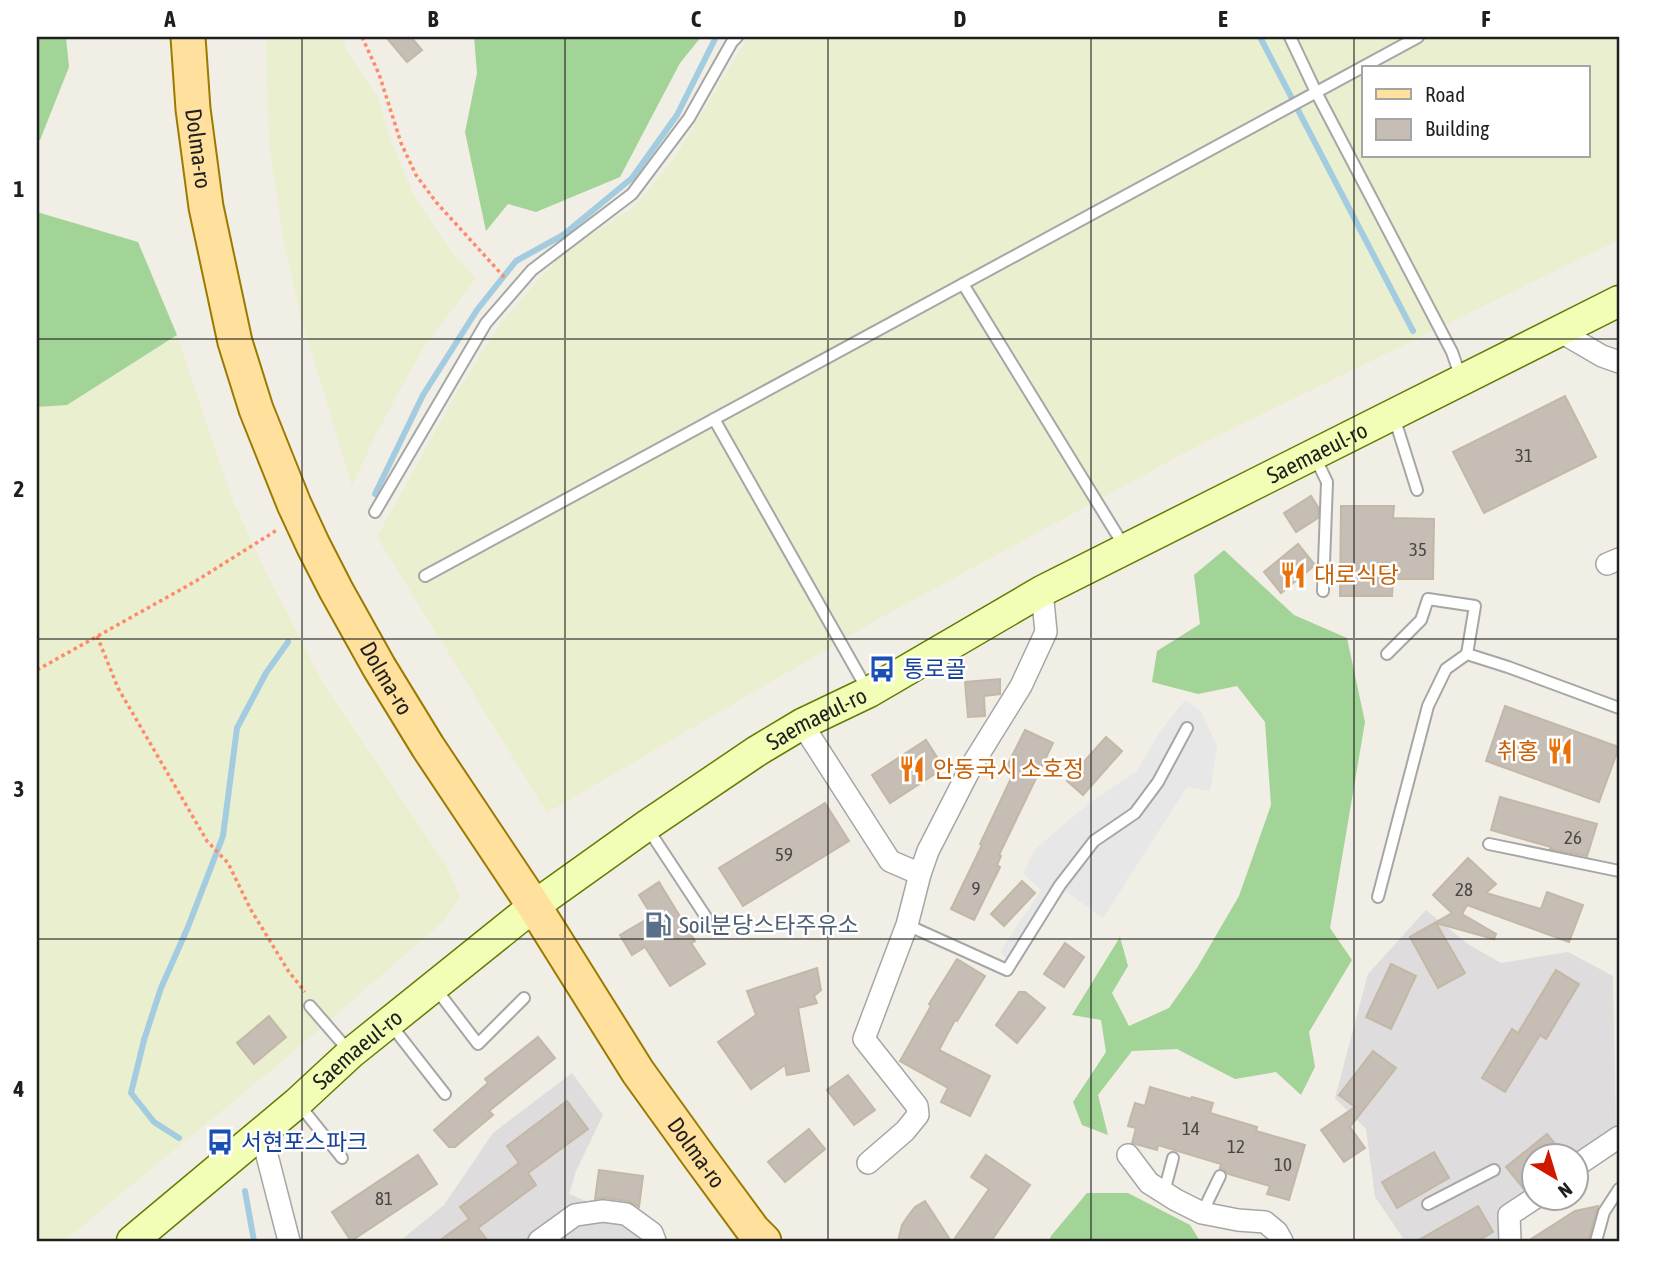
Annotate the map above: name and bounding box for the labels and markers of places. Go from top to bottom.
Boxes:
restaurant icon: 대로식당 [1278,560,1308,590]
place label: 대로식당 [1314,562,1399,588]
bus stop icon: 통로골 [867,654,897,684]
place label: 통로골 [903,656,966,682]
restaurant icon: 취홍 [1545,736,1575,766]
place label: 취홍 [1497,738,1539,764]
restaurant icon: 안동국시 소호정 [897,754,927,784]
place label: 안동국시 소호정 [933,756,1084,782]
fuel station icon: Soil분당스타주유소 [643,910,673,940]
place label: Soil분당스타주유소 [679,912,859,938]
bus stop icon: 서현포스파크 [205,1127,235,1157]
place label: 서현포스파크 [241,1129,368,1155]

